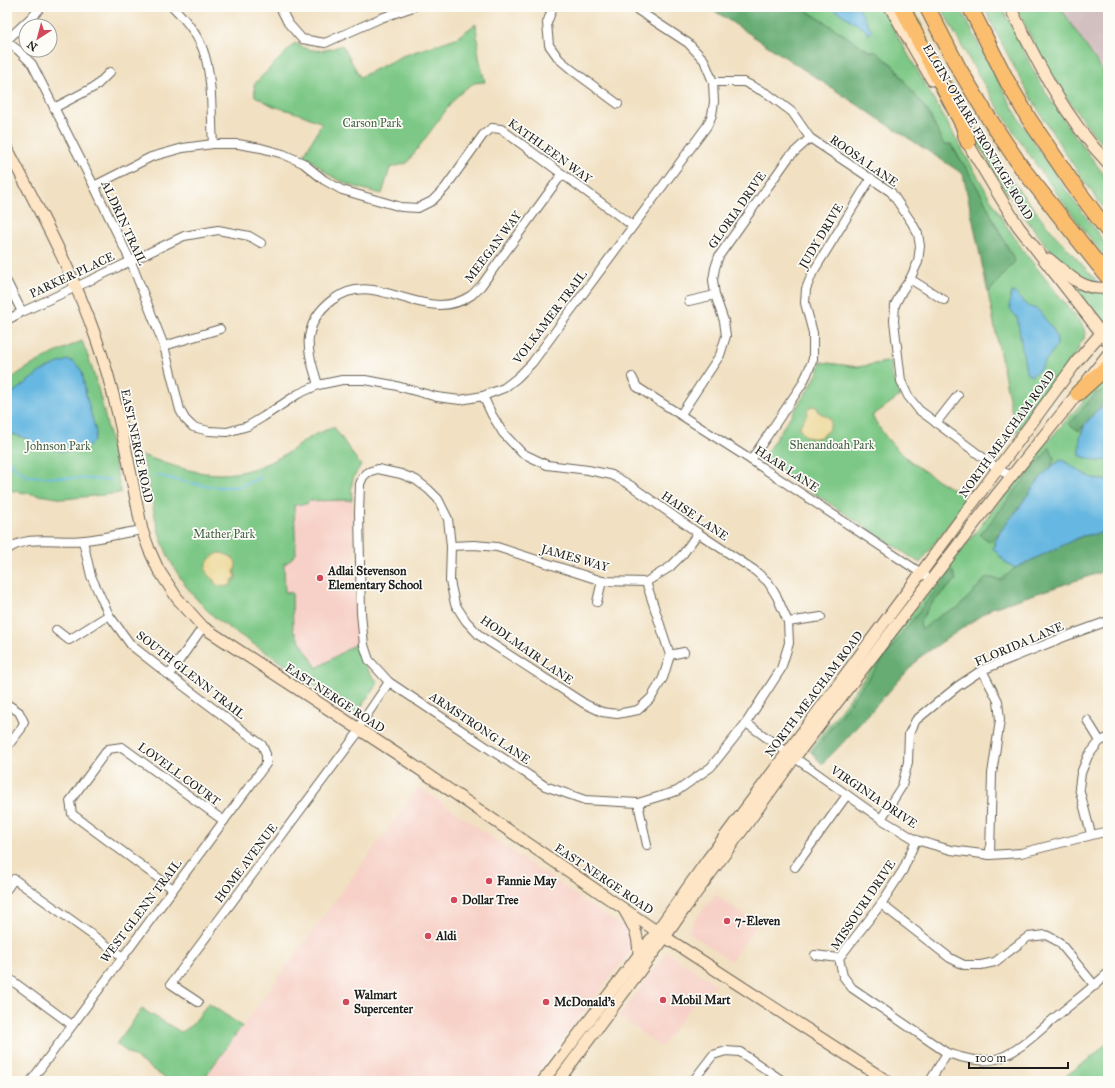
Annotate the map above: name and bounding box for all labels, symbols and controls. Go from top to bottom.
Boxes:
north arrow [18,18,58,58]
text: N [24,37,40,54]
street label: ELGIN-O'HARE FRONTAGE ROAD [920,42,1036,222]
park label: Carson Park [342,116,402,130]
street label: KATHLEEN WAY [505,116,595,186]
street label: ROOSA LANE [827,132,901,190]
street label: GLORIA DRIVE [705,168,769,251]
street label: ALDRIN TRAIL [98,178,150,267]
street label: JUDY DRIVE [795,200,847,273]
street label: MEEGAN WAY [462,208,525,285]
street label: PARKER PLACE [27,249,117,301]
street label: VOLKAMER TRAIL [510,267,590,367]
street label: NORTH MEACHAM ROAD [956,368,1058,500]
street label: EAST NERGE ROAD [118,388,156,504]
park label: Shenandoah Park [790,438,875,452]
park label: Johnson Park [23,439,91,454]
street label: HAAR LANE [752,443,822,495]
street label: HAISE LANE [659,488,731,544]
park label: Mather Park [193,527,255,541]
street label: JAMES WAY [537,541,611,575]
place label: Adlai Stevenson Elementary School [327,564,423,593]
marker: Adlai Stevenson Elementary School [315,573,325,583]
street label: HODLMAIR LANE [478,613,576,688]
street label: FLORIDA LANE [972,619,1066,669]
street label: SOUTH GLENN TRAIL [134,628,248,722]
street label: NORTH MEACHAM ROAD [762,628,866,760]
street label: EAST NERGE ROAD [283,661,387,735]
street label: ARMSTRONG LANE [426,688,533,767]
street label: LOVELL COURT [135,740,223,808]
street label: VIRGINIA DRIVE [827,762,920,831]
street label: HOME AVENUE [212,820,280,905]
street label: EAST NERGE ROAD [552,841,656,917]
street label: WEST GLENN TRAIL [98,857,184,965]
street label: MISSOURI DRIVE [828,857,899,953]
place label: Fannie May [497,874,558,889]
marker: Fannie May [484,876,494,886]
place label: Dollar Tree [462,893,519,907]
marker: Dollar Tree [449,895,459,905]
place label: 7-Eleven [735,914,781,928]
marker: 7-Eleven [722,916,732,926]
place label: Aldi [435,929,457,943]
marker: Aldi [423,931,433,941]
place label: Walmart Supercenter [354,988,413,1017]
place label: Mobil Mart [671,993,731,1007]
place label: McDonald's [554,995,616,1009]
marker: Mobil Mart [658,995,668,1005]
marker: Walmart Supercenter [341,997,351,1007]
marker: McDonald's [541,997,551,1007]
scale bar [969,1044,1068,1070]
text: 100 m [975,1051,1006,1065]

